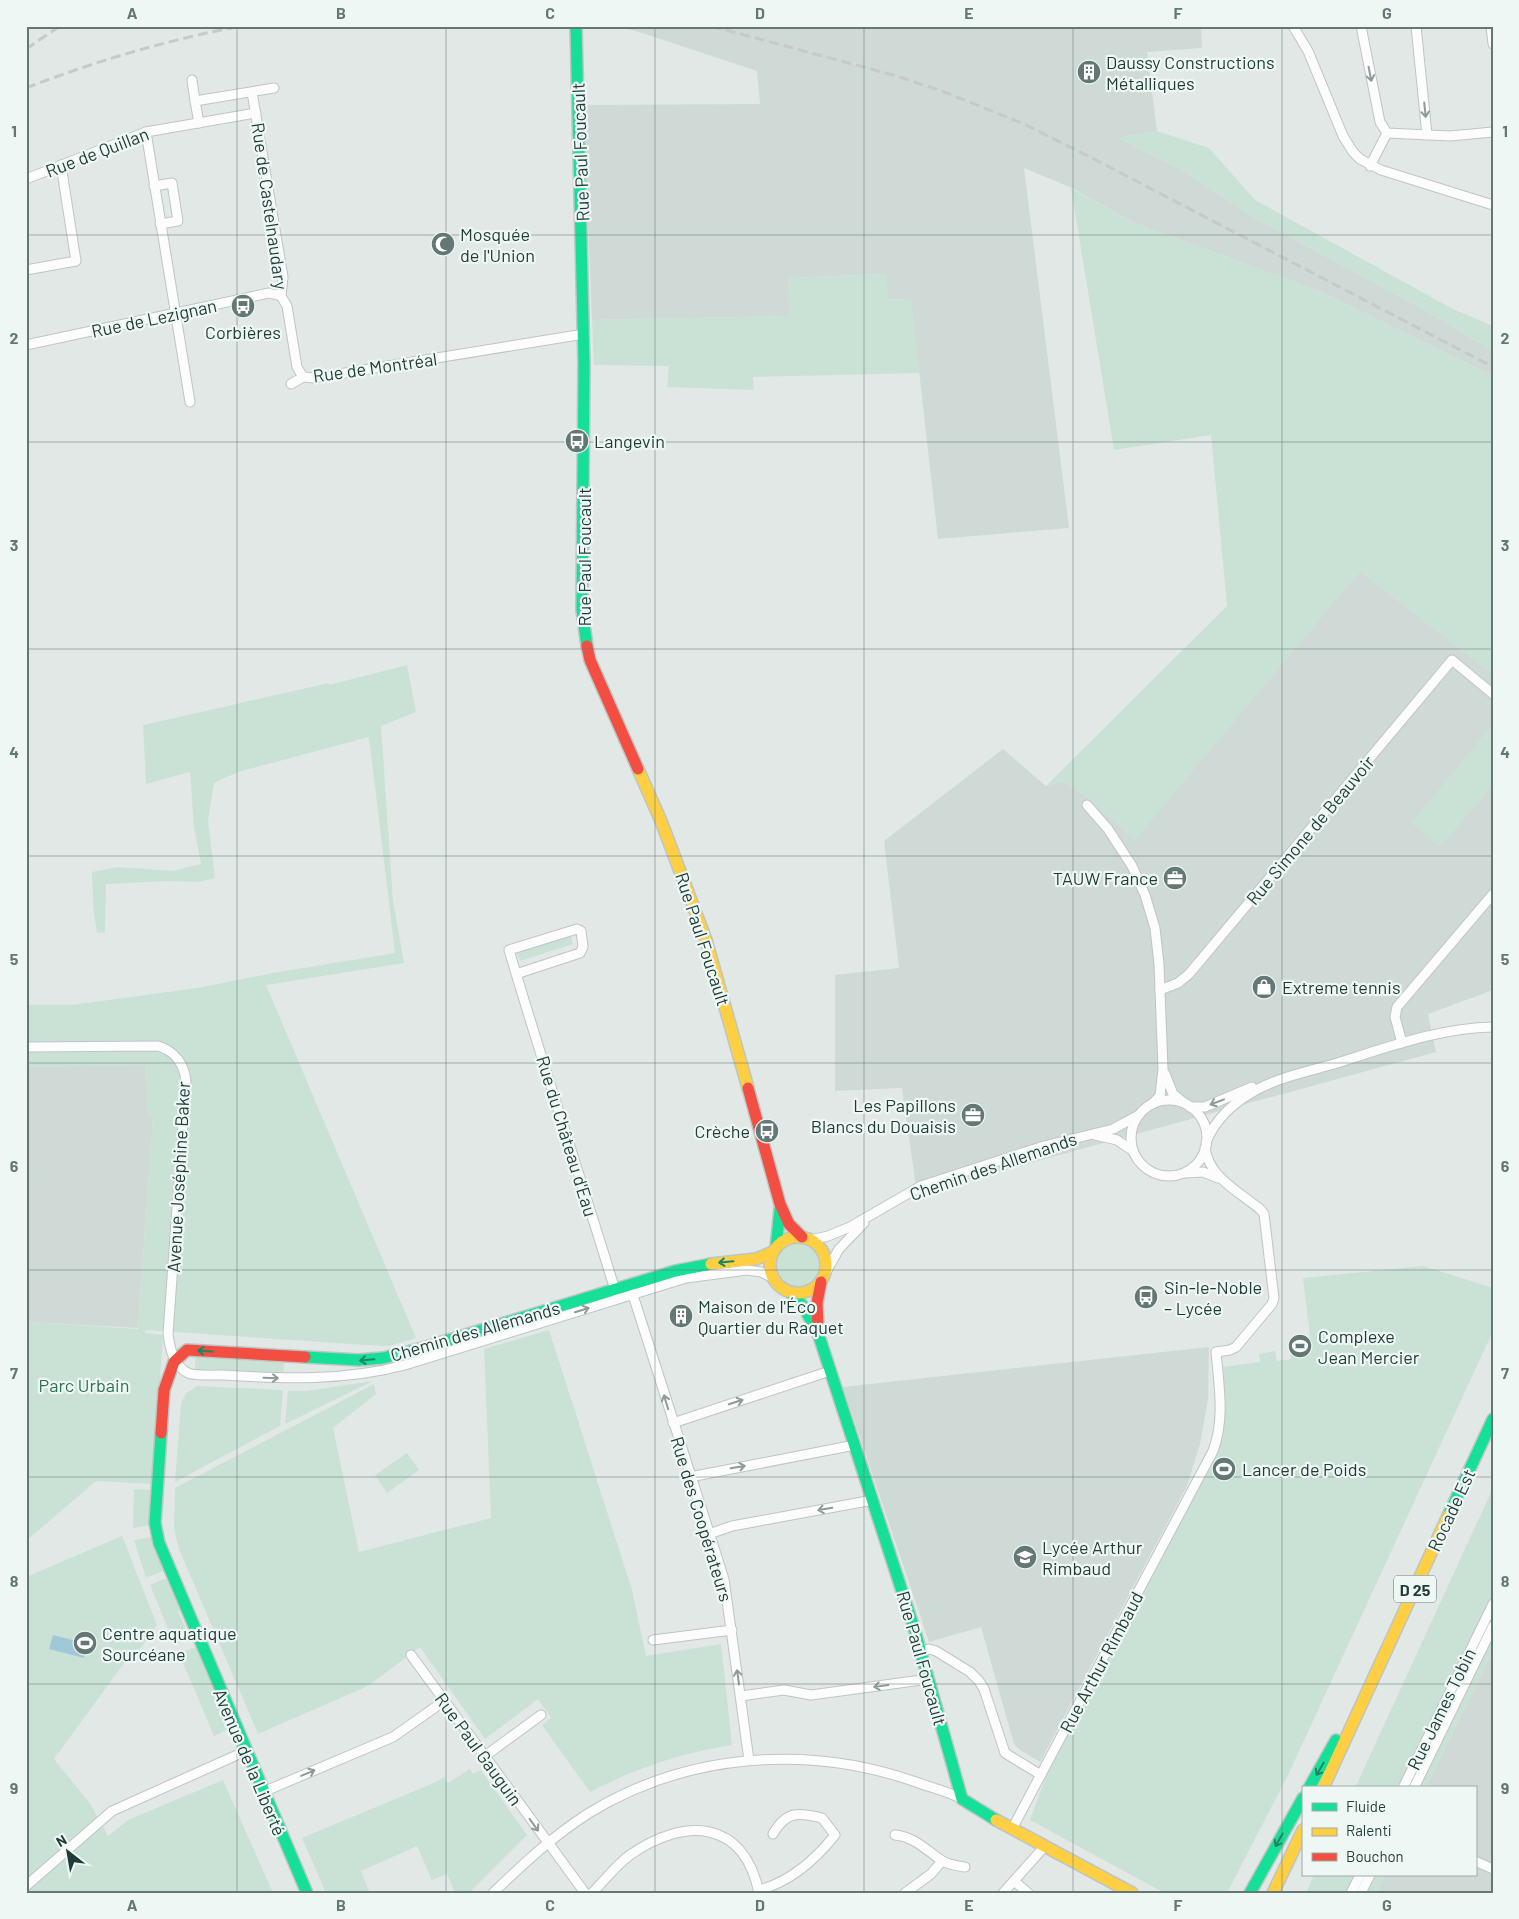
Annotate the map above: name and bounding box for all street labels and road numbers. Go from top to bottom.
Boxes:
street label: Rue Paul Foucault [567,82,593,222]
street label: Rue de Castelnaudary [247,121,293,291]
street label: Rue de Quillan [42,122,152,182]
street label: Rue de Lezignan [89,294,219,342]
street label: Rue de Montréal [312,347,438,387]
street label: Rue Paul Foucault [573,488,595,626]
street label: Rue Simone de Beauvoir [1241,751,1379,909]
street label: Rue Paul Foucault [671,870,735,1008]
street label: Rue du Château d'Eau [532,1053,602,1219]
street label: Avenue Joséphine Baker [162,1080,194,1273]
street label: Chemin des Allemands [907,1127,1079,1205]
street label: Chemin des Allemands [388,1296,562,1366]
street label: Rue des Coopérateurs [666,1434,738,1604]
street label: Rocade Est [1422,1465,1480,1555]
road number: D 25 [1394,1576,1436,1602]
street label: Rue Paul Foucault [892,1588,952,1728]
street label: Rue Arthur Rimbaud [1055,1588,1147,1736]
street label: Rue James Tobin [1402,1644,1480,1774]
street label: Avenue de la Liberté [209,1685,291,1839]
street label: Rue Paul Gauguin [431,1688,527,1810]

